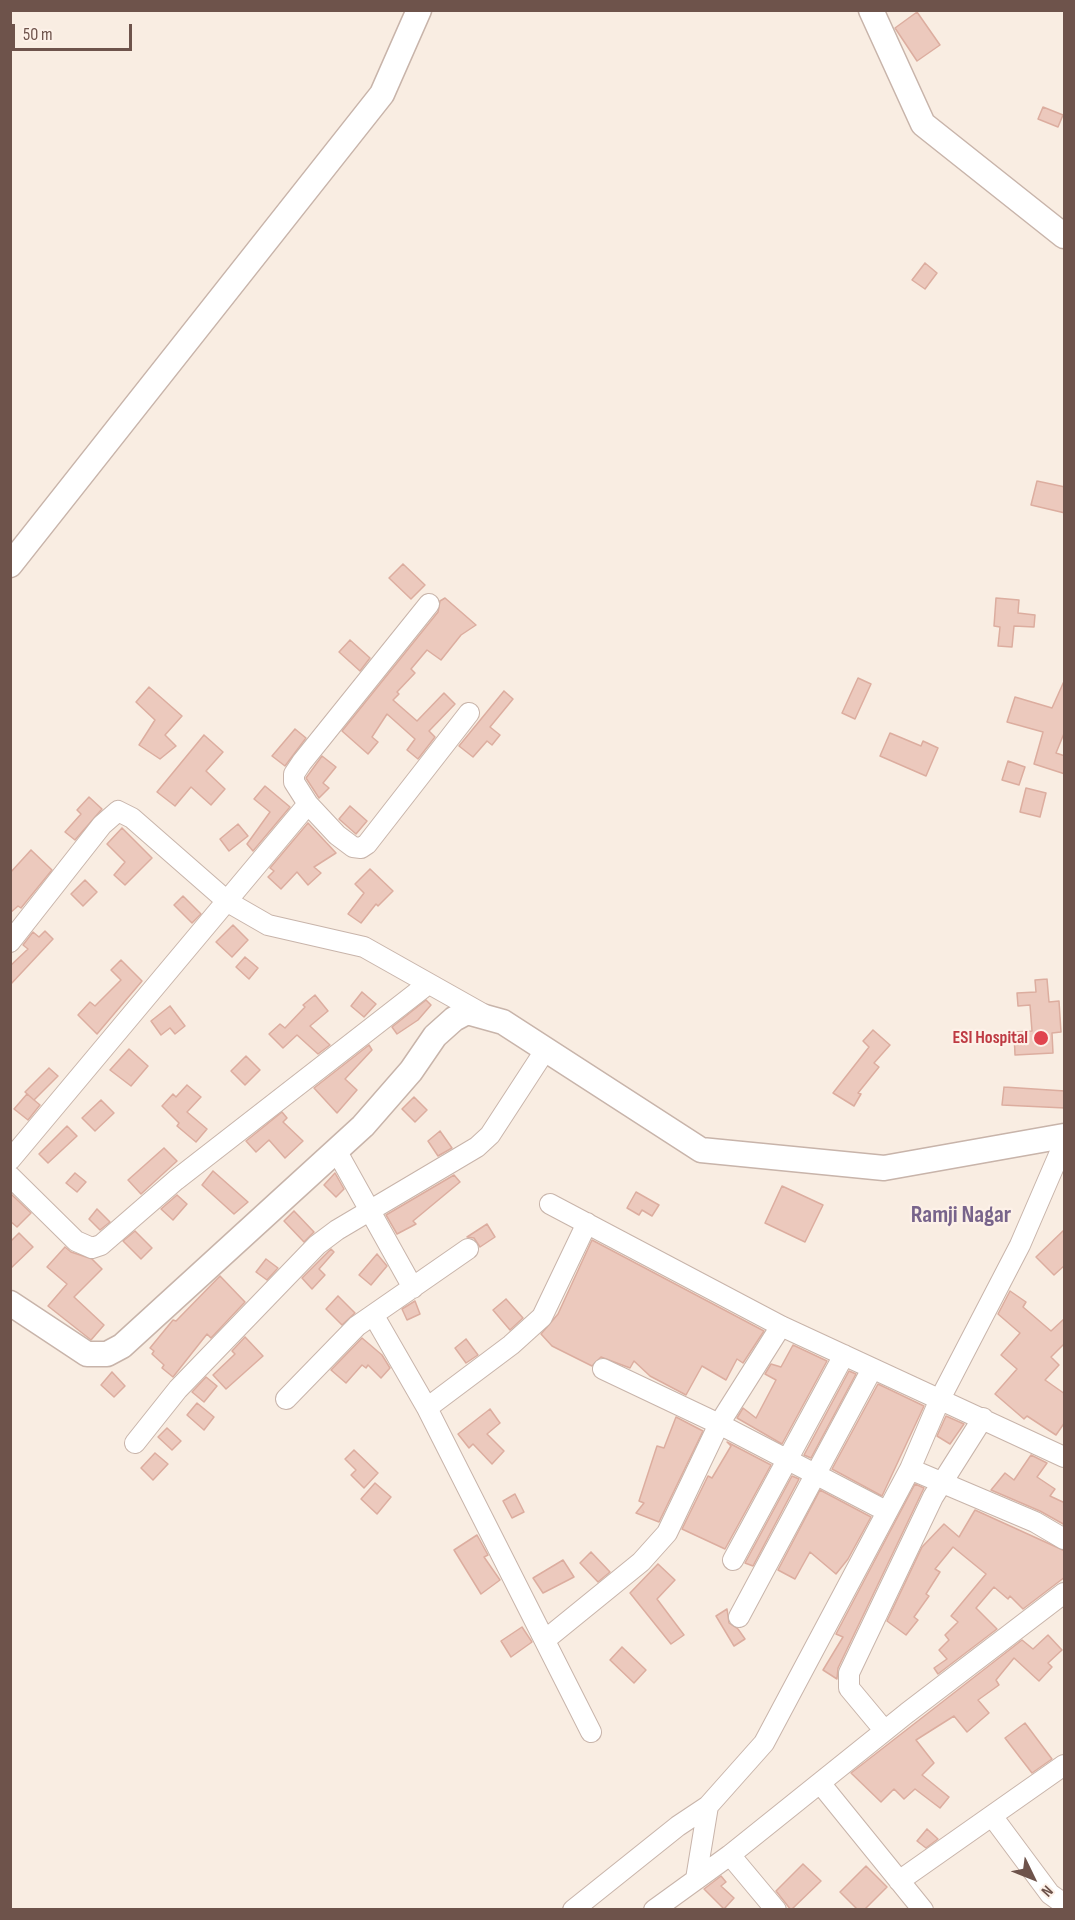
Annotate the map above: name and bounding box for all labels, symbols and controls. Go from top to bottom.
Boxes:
scale bar [15,12,135,50]
text: 50 m [23,24,53,45]
place label: ESI Hospital [953,1027,1028,1049]
marker: ESI Hospital [1032,1029,1050,1047]
district label: Ramji Nagar [911,1202,1011,1230]
north arrow [1003,1848,1063,1908]
text: N [1037,1881,1056,1900]

